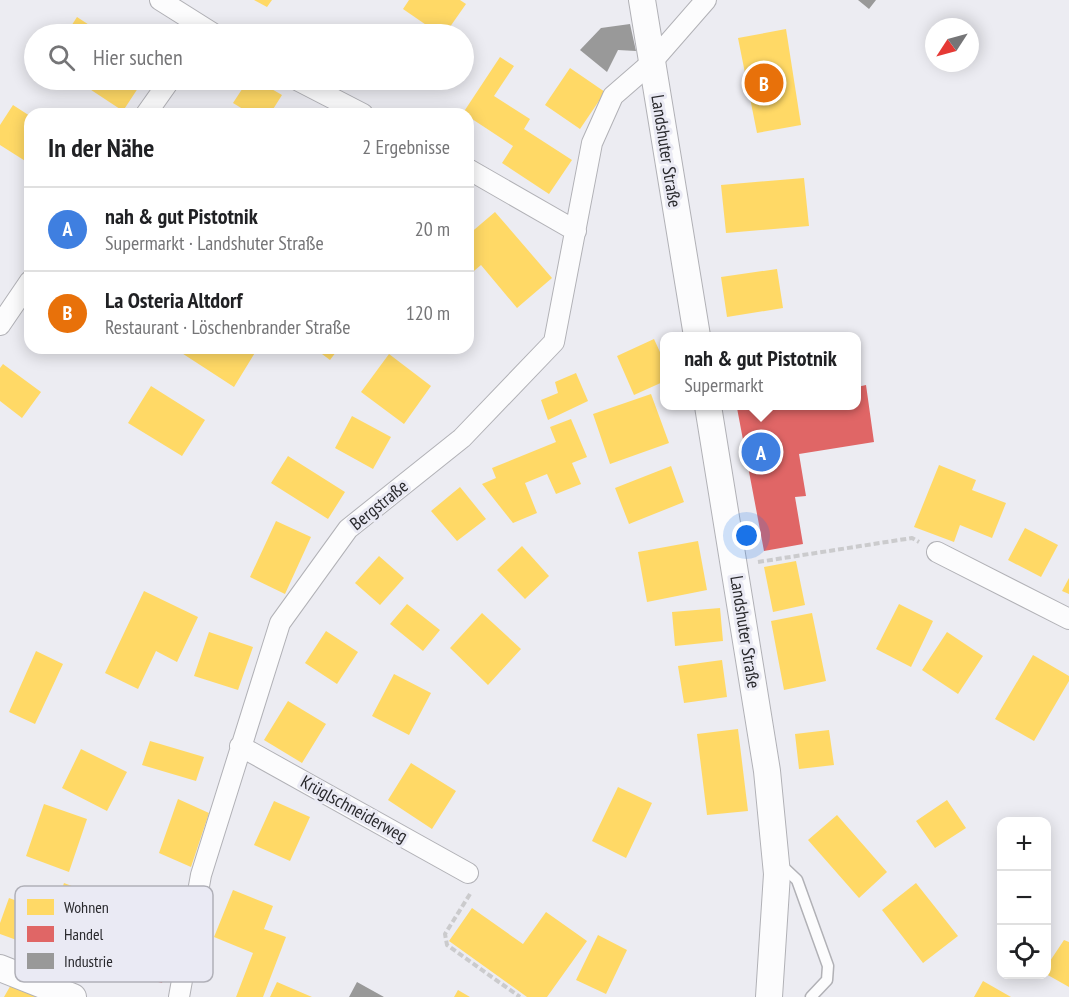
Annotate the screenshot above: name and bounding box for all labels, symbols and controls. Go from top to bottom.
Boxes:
north arrow [925,18,979,72]
search box [24,24,474,90]
icon: search [45,41,78,74]
text: Hier suchen [93,43,183,71]
pin: B [744,60,783,106]
street label: Landshuter Straße [646,93,687,209]
text: In der Nähe [48,131,154,164]
text: 2 Ergebnisse [362,134,450,160]
text: nah & gut Pistotnik [105,202,258,230]
text: A [62,216,73,242]
text: 20 m [415,216,450,242]
text: Supermarkt · Landshuter Straße [105,230,324,256]
text: La Osteria Altdorf [105,286,242,314]
text: B [63,300,72,326]
text: 120 m [406,300,450,326]
text: Restaurant · Löschenbrander Straße [105,314,350,340]
popup [660,332,861,410]
text: nah & gut Pistotnik [684,344,837,372]
text: Supermarkt [684,372,764,398]
pin: A [742,430,780,474]
street label: Bergstraße [345,474,412,535]
your location [732,521,761,550]
street label: Landshuter Straße [725,574,766,690]
street label: Krüglschneiderweg [297,770,412,847]
map controls [997,817,1051,979]
button: + [997,817,1051,871]
button: − [997,871,1051,925]
legend [15,886,213,982]
text: Wohnen [64,897,109,917]
text: Handel [64,924,104,944]
button: locate [997,925,1051,979]
text: Industrie [64,951,113,971]

